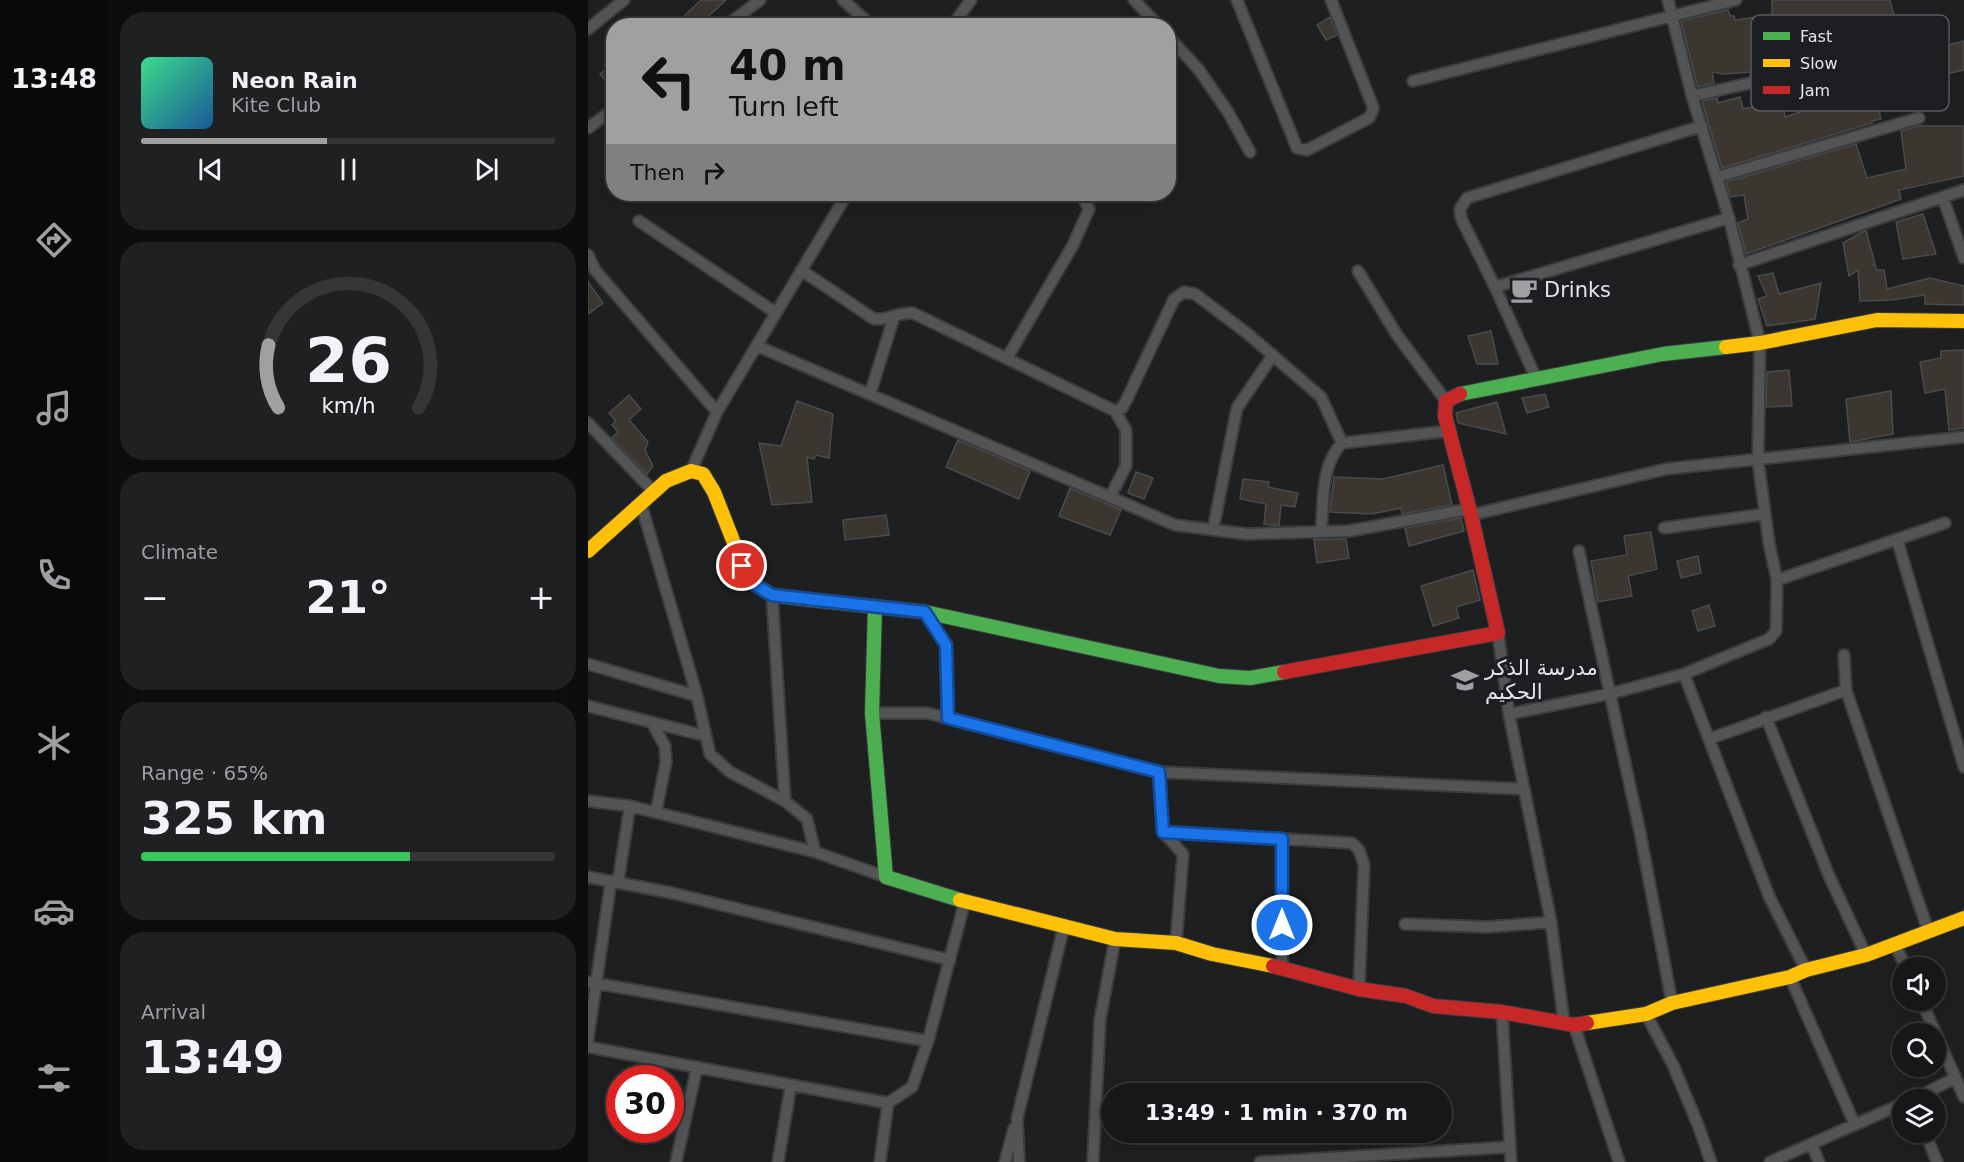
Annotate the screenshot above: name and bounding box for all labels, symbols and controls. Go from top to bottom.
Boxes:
legend [1751,15,1949,111]
text: Fast [1800,27,1832,46]
text: 40 m [729,41,846,90]
icon: left [630,42,708,120]
text: Slow [1800,54,1837,73]
text: 13:48 [11,63,97,94]
text: Neon Rain [231,68,358,93]
text: Jam [1799,81,1830,100]
text: Turn left [729,91,839,122]
text: Kite Club [231,93,321,117]
icon: previous [194,153,227,186]
icon: pause [332,153,365,186]
icon: next [470,153,503,186]
icon: right [697,156,730,189]
text: Then [630,160,685,185]
icon: directions [33,219,75,261]
cafe icon: Drinks [1509,275,1539,305]
place label: Drinks [1544,278,1611,302]
text: 26 [305,324,391,397]
icon: music [33,387,75,429]
text: km/h [321,393,375,418]
text: Climate [141,540,218,564]
pin [716,540,767,591]
icon: arrive [725,549,758,582]
icon: phone [33,554,75,596]
text: 21° [305,571,391,624]
text: − [141,578,169,617]
text: + [527,578,555,617]
place label: مدرسة الذكر الحكيم [1484,656,1598,705]
school or university icon: مدرسة الذكر الحكيم [1450,665,1480,695]
icon: climate [33,722,75,764]
text: Range · 65% [141,761,268,785]
text: 325 km [141,792,327,845]
icon: car [33,890,75,932]
position arrow [1250,893,1314,957]
map controls [1892,957,1946,1143]
button: sound [1892,957,1946,1011]
text: Arrival [141,1000,206,1024]
button: search [1892,1023,1946,1077]
text: 13:49 [141,1031,284,1084]
icon: filters [33,1057,75,1099]
speed limit sign: 30 [606,1065,684,1143]
button: layers [1892,1089,1946,1143]
text: 13:49 · 1 min · 370 m [1145,1100,1408,1125]

